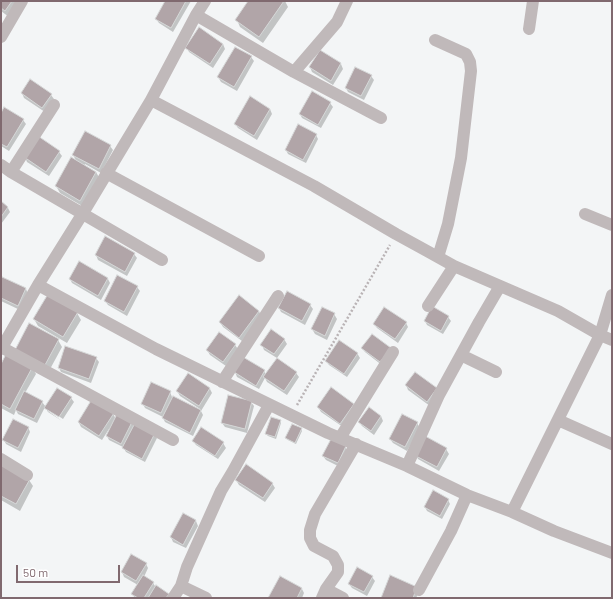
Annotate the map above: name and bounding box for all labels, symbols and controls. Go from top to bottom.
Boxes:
scale bar [18,557,122,583]
text: 50 m [23,565,48,579]

